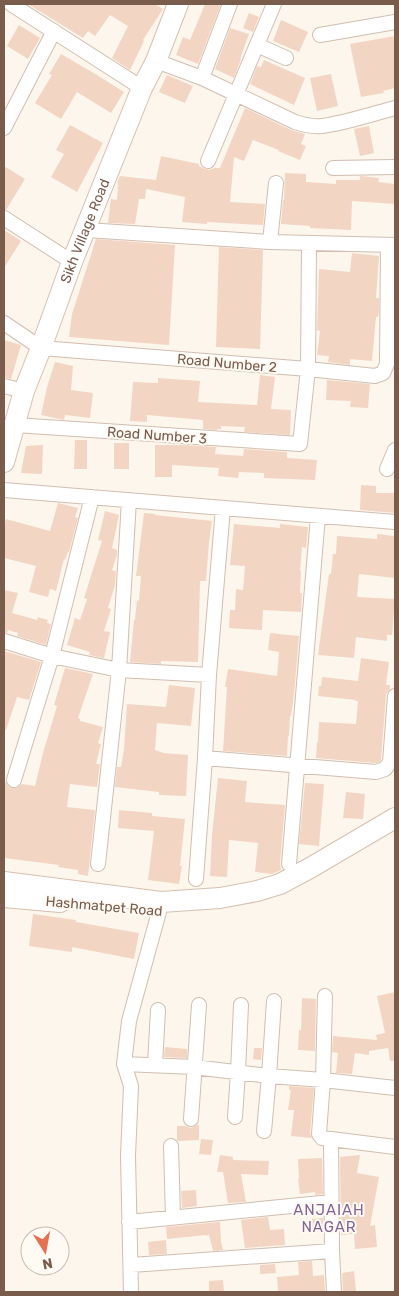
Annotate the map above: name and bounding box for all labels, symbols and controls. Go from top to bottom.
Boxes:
street label: Sikh Village Road [57,176,114,286]
street label: Road Number 2 [176,351,278,376]
street label: Road Number 3 [106,424,208,447]
street label: Hashmatpet Road [45,893,163,920]
district label: ANJAIAH NAGAR [293,1201,365,1236]
north arrow [20,1226,70,1276]
text: N [41,1254,54,1273]

